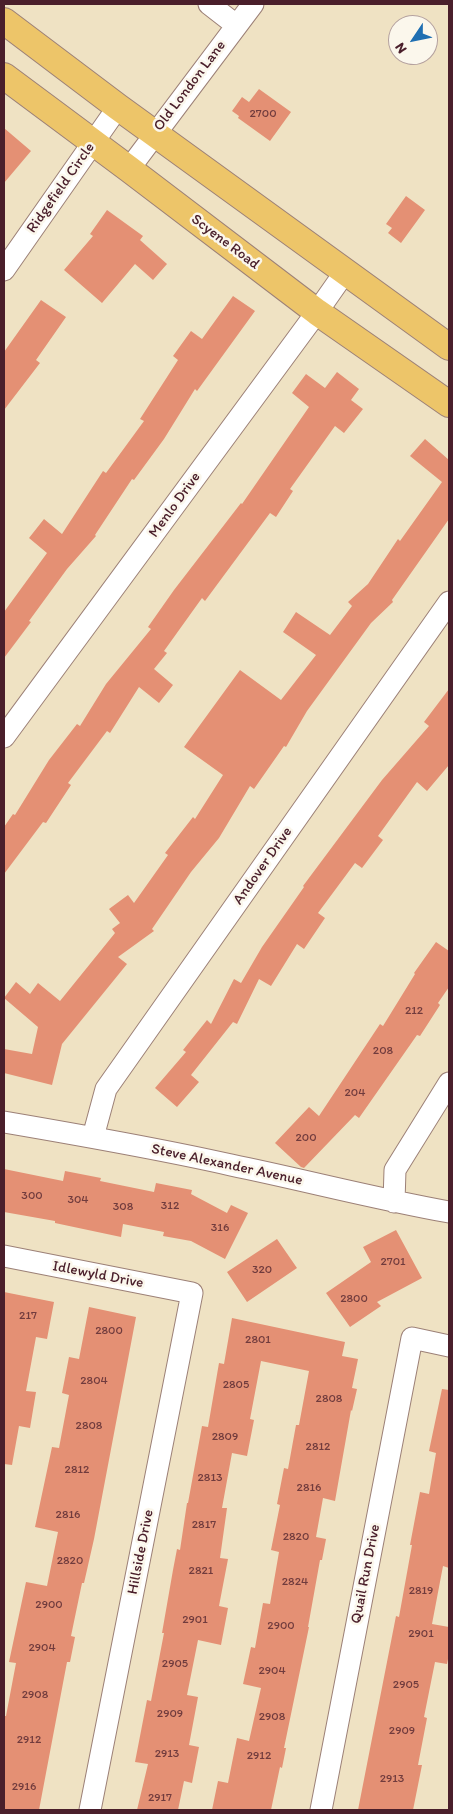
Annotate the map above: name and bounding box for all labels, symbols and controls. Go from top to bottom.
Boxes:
north arrow [388,15,438,65]
street label: Old London Lane [150,37,230,135]
text: N [391,39,411,57]
house number: 2700 [249,107,277,121]
street label: Ridgefield Circle [23,139,99,237]
street label: Scyene Road [187,210,263,274]
street label: Menlo Drive [145,469,205,541]
street label: Andover Drive [230,824,296,908]
house number: 212 [405,1004,423,1018]
house number: 208 [373,1044,393,1058]
house number: 204 [345,1086,365,1100]
house number: 200 [295,1131,317,1145]
street label: Steve Alexander Avenue [150,1140,304,1190]
house number: 300 [21,1189,43,1203]
house number: 304 [67,1193,89,1207]
house number: 312 [161,1199,179,1213]
house number: 308 [113,1200,133,1214]
house number: 316 [211,1221,229,1235]
house number: 2701 [380,1255,406,1269]
street label: Idlewyld Drive [51,1257,145,1293]
house number: 320 [252,1263,272,1277]
house number: 2800 [340,1292,368,1306]
house number: 217 [19,1309,37,1323]
house number: 2800 [95,1324,123,1338]
house number: 2801 [245,1333,271,1347]
house number: 2804 [80,1374,108,1388]
house number: 2805 [223,1378,249,1392]
house number: 2808 [316,1392,342,1406]
house number: 2808 [76,1419,102,1433]
house number: 2809 [212,1430,238,1444]
house number: 2812 [306,1440,330,1454]
house number: 2812 [65,1463,89,1477]
house number: 2813 [198,1471,222,1485]
house number: 2816 [297,1481,321,1495]
house number: 2816 [56,1508,80,1522]
street label: Hillside Drive [124,1508,158,1596]
house number: 2817 [192,1518,216,1532]
street label: Quail Run Drive [348,1523,384,1625]
house number: 2820 [283,1530,309,1544]
house number: 2820 [57,1554,83,1568]
house number: 2821 [189,1564,213,1578]
house number: 2824 [282,1575,308,1589]
house number: 2819 [409,1584,433,1598]
house number: 2900 [35,1598,63,1612]
house number: 2901 [182,1613,208,1627]
house number: 2900 [267,1619,295,1633]
house number: 2901 [408,1627,434,1641]
house number: 2904 [28,1641,56,1655]
house number: 2905 [162,1657,188,1671]
house number: 2904 [258,1664,286,1678]
house number: 2905 [393,1678,419,1692]
house number: 2908 [22,1688,48,1702]
house number: 2909 [157,1707,183,1721]
house number: 2908 [259,1710,285,1724]
house number: 2909 [389,1724,415,1738]
house number: 2912 [17,1733,41,1747]
house number: 2913 [155,1747,179,1761]
house number: 2912 [247,1749,271,1763]
house number: 2913 [380,1772,404,1786]
house number: 2916 [12,1780,36,1794]
house number: 2917 [148,1791,172,1805]

